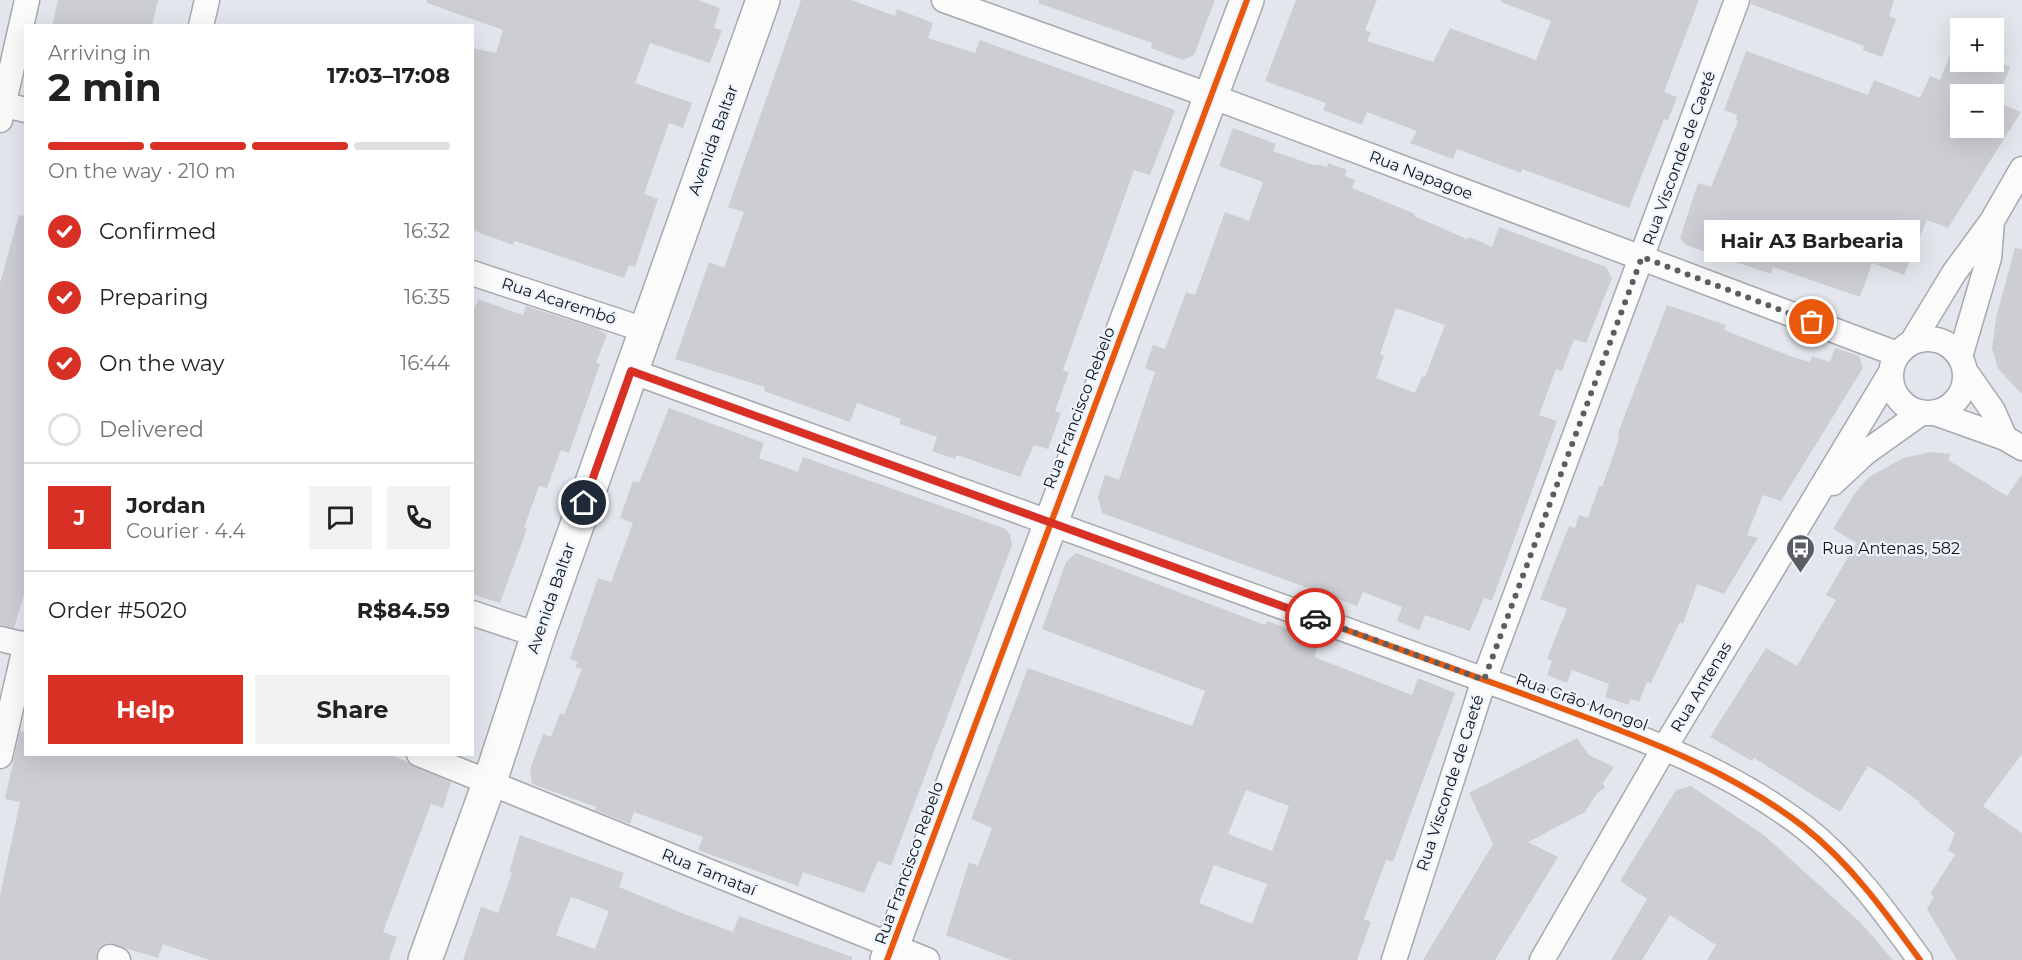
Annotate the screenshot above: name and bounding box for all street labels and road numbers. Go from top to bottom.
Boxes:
street label: Rua Visconde de Caeté [1639,68,1719,248]
street label: Avenida Baltar [684,82,742,198]
street label: Rua Napagoe [1367,147,1475,203]
street label: Rua Acarembó [499,273,619,329]
street label: Rua Francisco Rebelo [1039,324,1119,492]
street label: Avenida Baltar [523,540,579,656]
street label: Rua Antenas [1667,638,1736,736]
street label: Rua Grão Mongol [1513,669,1651,735]
street label: Rua Visconde de Caeté [1412,692,1488,874]
street label: Rua Francisco Rebelo [871,779,947,947]
street label: Rua Tamataí [659,844,760,900]

